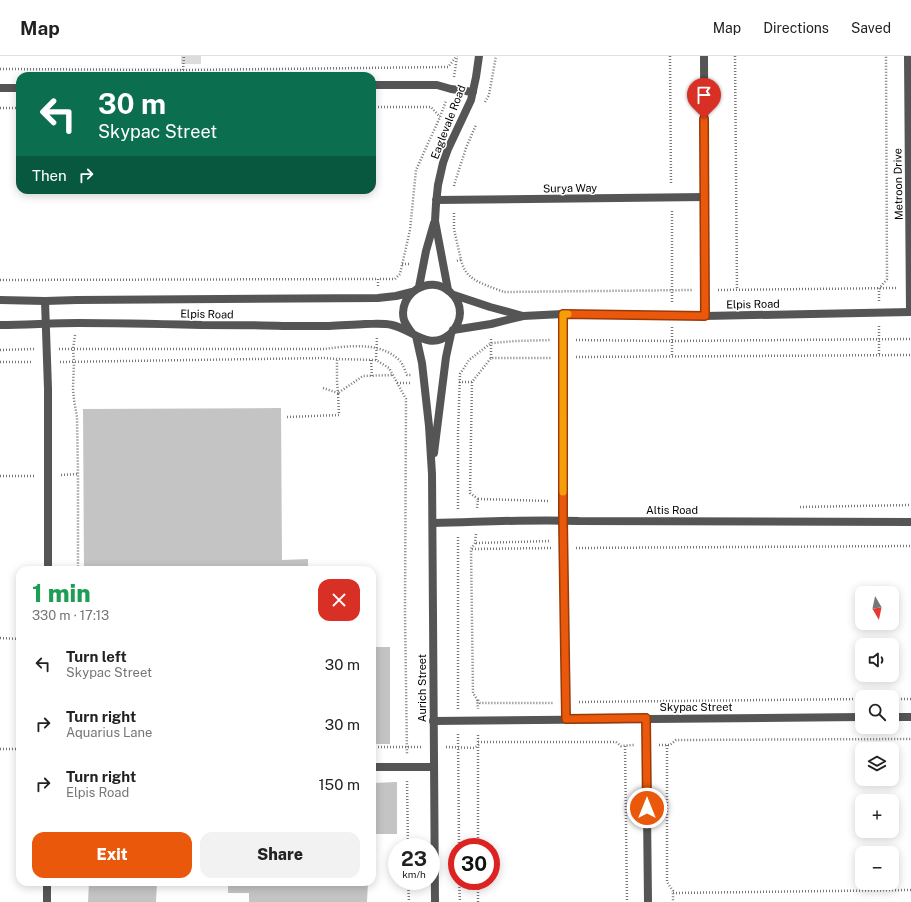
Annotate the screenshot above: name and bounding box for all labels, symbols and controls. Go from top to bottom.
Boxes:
text: Map [20,17,60,39]
text: Map [713,20,741,36]
text: Directions [763,20,829,36]
text: Saved [851,20,891,36]
pin [687,78,721,119]
street label: Eaglevale Road [428,83,468,161]
icon: arrive [693,84,715,106]
text: 30 m [98,87,166,120]
icon: left [32,88,84,140]
text: Skypac Street [98,121,217,142]
street label: Metroon Drive [891,148,905,220]
icon: right [75,164,97,186]
text: Then [32,167,67,184]
street label: Surya Way [543,182,597,194]
street label: Elpis Road [726,298,780,310]
street label: Elpis Road [180,308,234,320]
street label: Altis Road [646,504,698,516]
text: 1 min [32,579,91,607]
button: close [318,579,360,621]
north arrow [855,586,899,630]
map controls [855,586,899,890]
text: 330 m · 17:13 [32,608,109,623]
button: sound [855,638,899,682]
text: Turn left [66,648,127,665]
icon: left [32,653,54,675]
street label: Aurich Street [416,654,428,722]
text: 30 m [325,656,360,673]
text: Skypac Street [66,665,152,680]
button: search [855,690,899,734]
street label: Skypac Street [660,701,732,713]
text: Turn right [66,708,136,725]
icon: right [32,713,54,735]
text: 30 m [325,716,360,733]
text: Aquarius Lane [66,725,152,740]
button: layers [855,742,899,786]
text: Turn right [66,768,136,785]
icon: right [32,773,54,795]
text: 150 m [318,776,360,793]
text: Elpis Road [66,785,129,800]
position arrow [626,787,668,829]
button: + [855,794,899,838]
button: Exit [32,832,192,878]
button: Share [200,832,360,878]
speed limit sign: 30 [448,838,500,890]
button: − [855,846,899,890]
text: 23 [401,847,427,871]
text: km/h [402,868,426,880]

